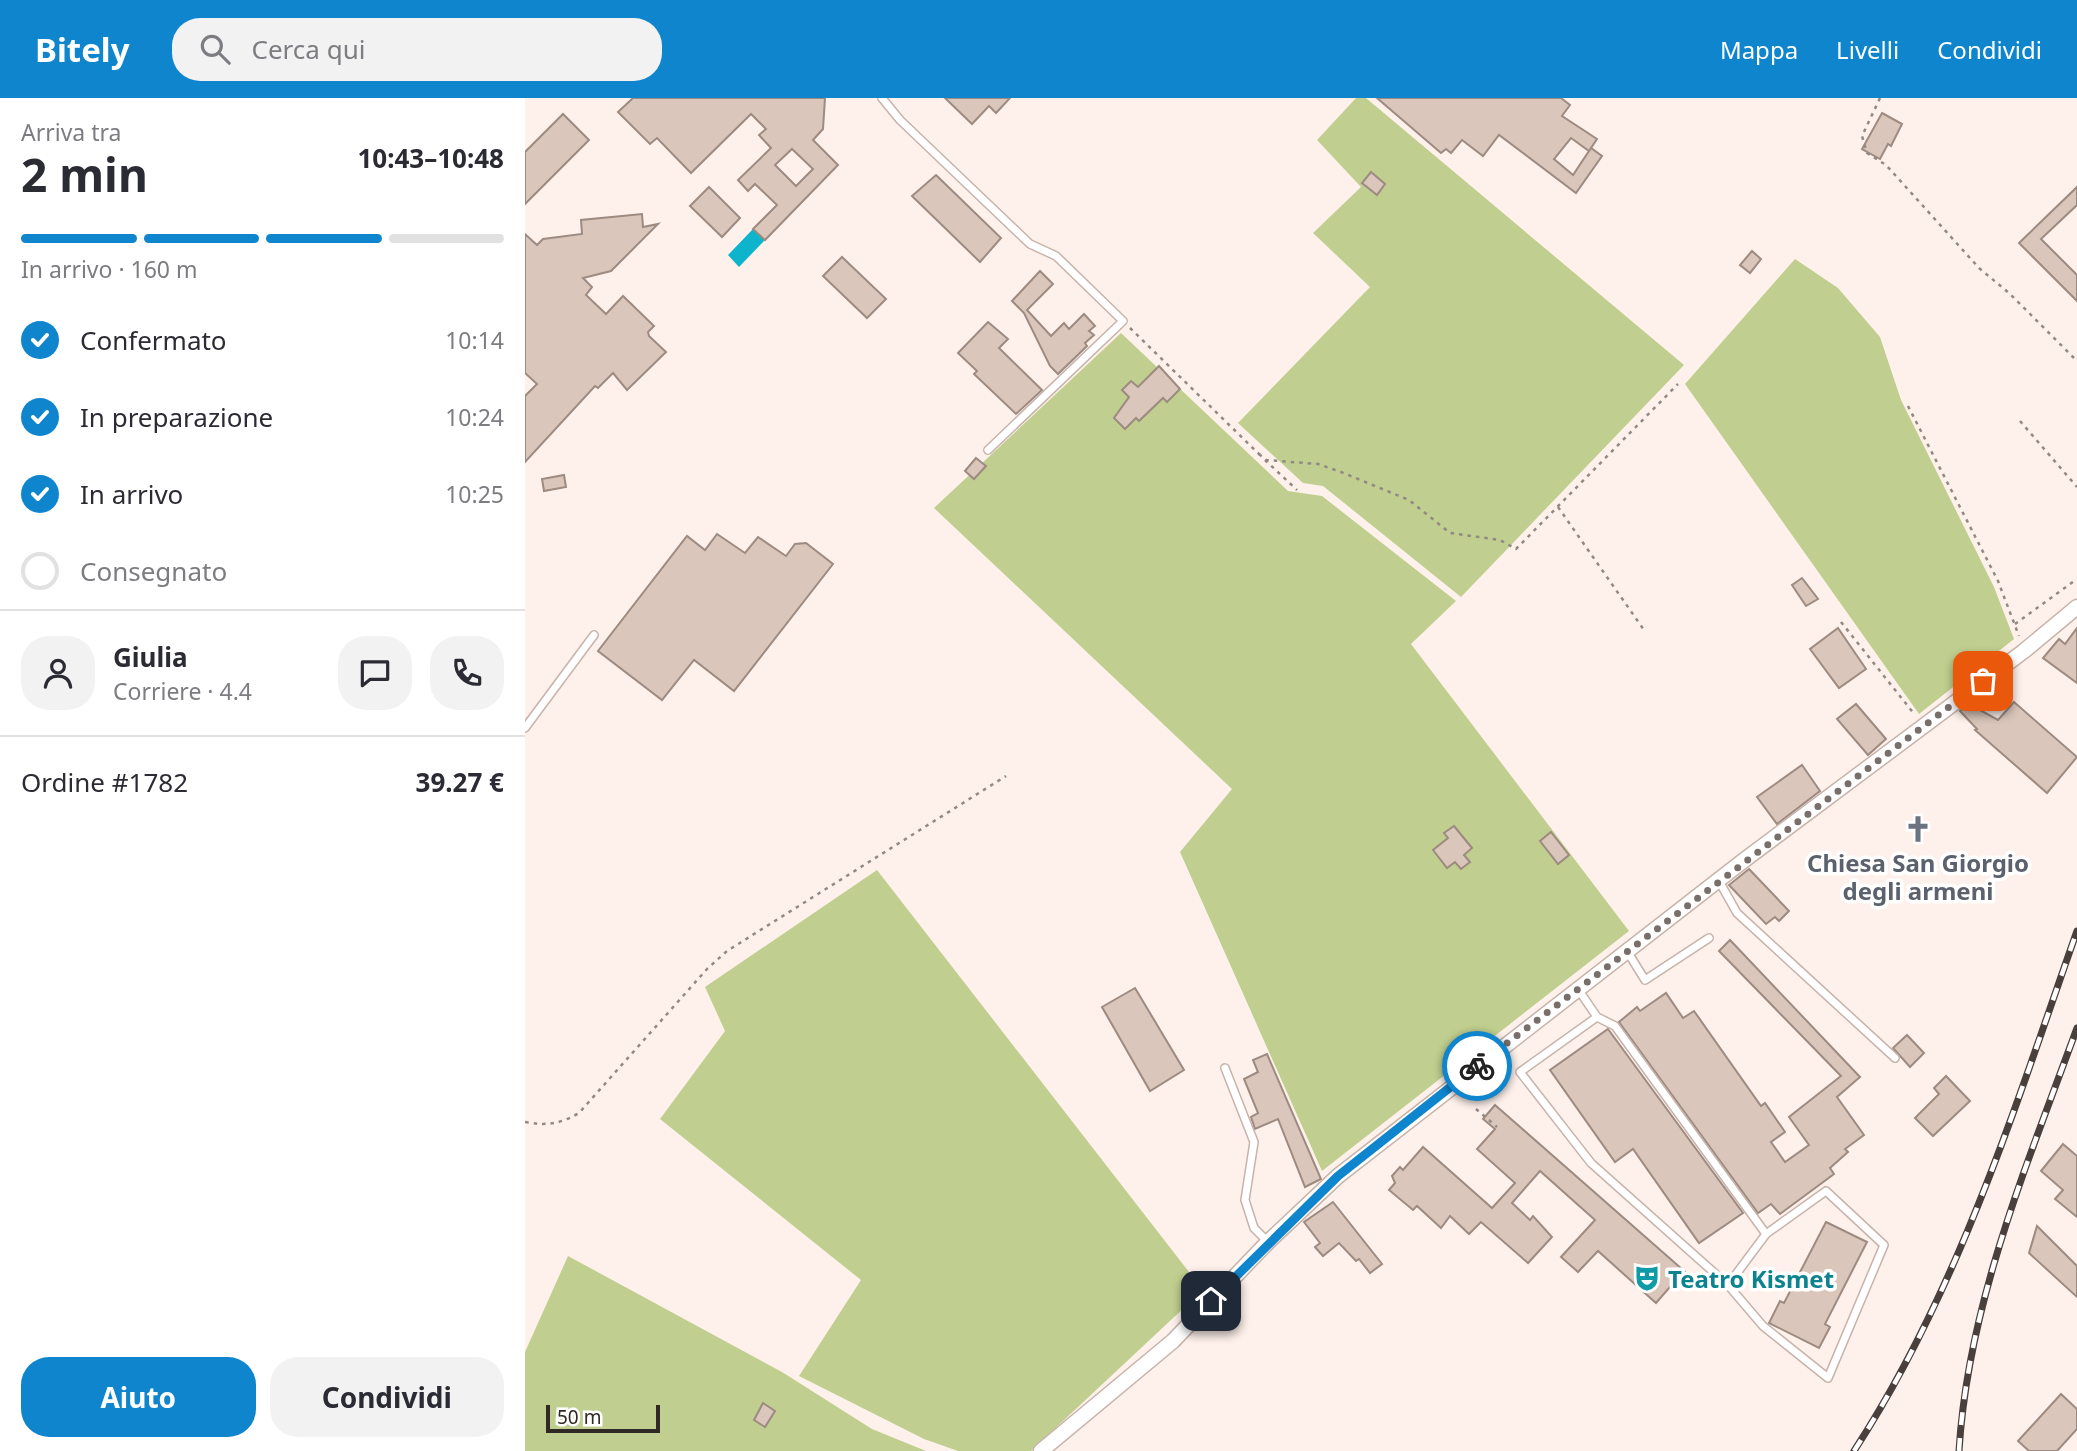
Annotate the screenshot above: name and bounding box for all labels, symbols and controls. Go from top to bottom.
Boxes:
search box [172,18,662,81]
text: Bitely [35,27,130,72]
icon: search [196,30,234,68]
text: Cerca qui [252,31,365,67]
text: Mappa [1720,33,1798,66]
text: Livelli [1836,33,1899,66]
text: Condividi [1937,33,2042,66]
text: Arriva tra [21,116,121,148]
text: 10:43–10:48 [357,140,504,176]
text: 2 min [21,143,148,205]
text: In arrivo · 160 m [21,253,198,285]
icon: check [21,321,59,359]
text: Confermato [80,322,227,358]
text: 10:14 [445,324,504,356]
icon: check [21,398,59,436]
text: In preparazione [80,399,273,435]
text: 10:24 [445,401,504,433]
icon: check [21,475,59,513]
text: In arrivo [80,476,183,512]
text: 10:25 [445,478,504,510]
text: Consegnato [80,553,227,589]
button: person [21,636,95,710]
button: chat [338,636,412,710]
button: phone [430,636,504,710]
text: Giulia [113,639,188,675]
pin [1953,651,2013,711]
icon: bag [1964,662,2002,700]
text: Corriere · 4.4 [113,675,252,707]
text: Ordine #1782 [21,764,188,800]
text: 39.27 € [416,764,504,800]
church icon: Chiesa San Giorgio degli armeni [1903,814,1933,844]
place label: Chiesa San Giorgio degli armeni [1807,846,2029,907]
courier [1442,1031,1512,1101]
icon: bike [1458,1047,1496,1085]
place label: Teatro Kismet [1668,1262,1834,1295]
theatre icon: Teatro Kismet [1632,1263,1662,1293]
pin [1181,1271,1241,1331]
icon: home [1192,1282,1230,1320]
button: Aiuto [21,1357,256,1437]
button: Condividi [270,1357,504,1437]
scale bar [546,1402,660,1434]
text: 50 m [557,1404,601,1430]

